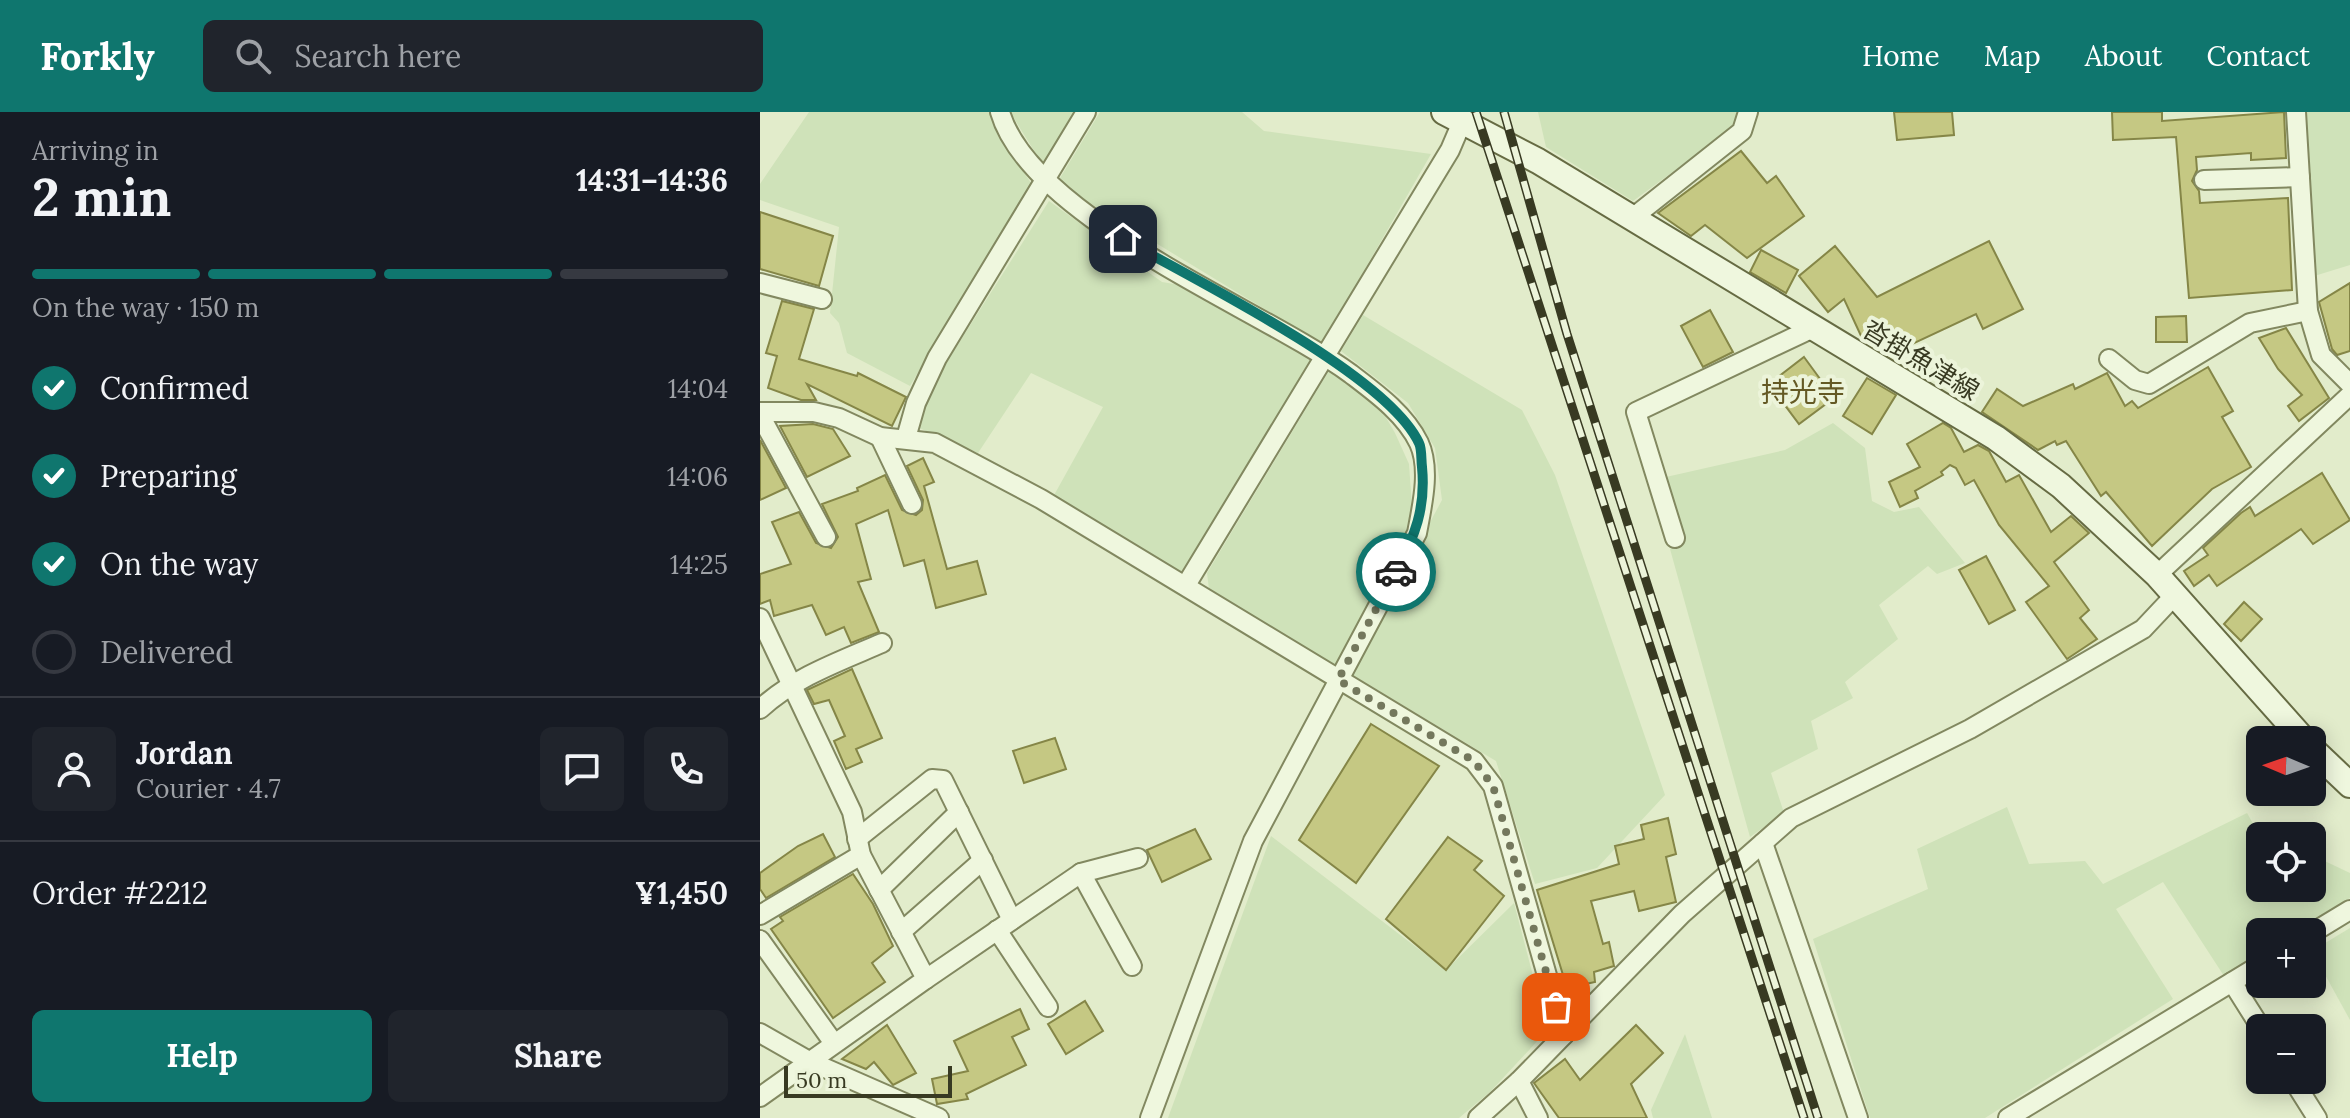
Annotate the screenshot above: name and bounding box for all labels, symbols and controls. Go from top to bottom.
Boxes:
search box [203,20,763,92]
text: Forkly [40,32,155,80]
icon: search [231,34,275,78]
text: Search here [295,37,461,75]
text: Home [1862,38,1940,74]
text: Map [1984,38,2041,74]
text: About [2085,38,2162,74]
text: Contact [2206,38,2310,74]
text: Arriving in [32,134,159,167]
text: 14:31–14:36 [576,161,728,199]
text: 2 min [32,164,171,230]
pin [1089,205,1157,273]
icon: home [1101,217,1145,261]
text: On the way · 150 m [32,291,259,324]
street label: 沓掛魚津線 [1857,312,1985,407]
icon: check [32,366,76,410]
text: Confirmed [100,369,249,407]
text: 14:04 [668,372,728,405]
district label: 持光寺 [1761,374,1845,410]
icon: check [32,454,76,498]
text: Preparing [100,457,237,495]
text: 14:06 [667,460,728,493]
courier [1356,532,1436,612]
icon: check [32,542,76,586]
text: On the way [100,545,258,583]
text: 14:25 [670,548,728,581]
icon: car [1374,550,1418,594]
text: Delivered [100,633,233,671]
north arrow [2246,726,2326,806]
map controls [2246,726,2326,1094]
button: person [32,727,116,811]
button: chat [540,727,624,811]
button: phone [644,727,728,811]
text: Jordan [136,734,233,772]
text: Courier · 4.7 [136,772,281,805]
button: locate [2246,822,2326,902]
text: Order #2212 [32,874,208,912]
text: ¥1,450 [635,874,728,912]
button: + [2246,918,2326,998]
pin [1522,973,1590,1041]
icon: bag [1534,985,1578,1029]
button: Help [32,1010,372,1102]
button: Share [388,1010,728,1102]
button: − [2246,1014,2326,1094]
scale bar [784,1062,952,1098]
text: 50 m [796,1066,847,1094]

